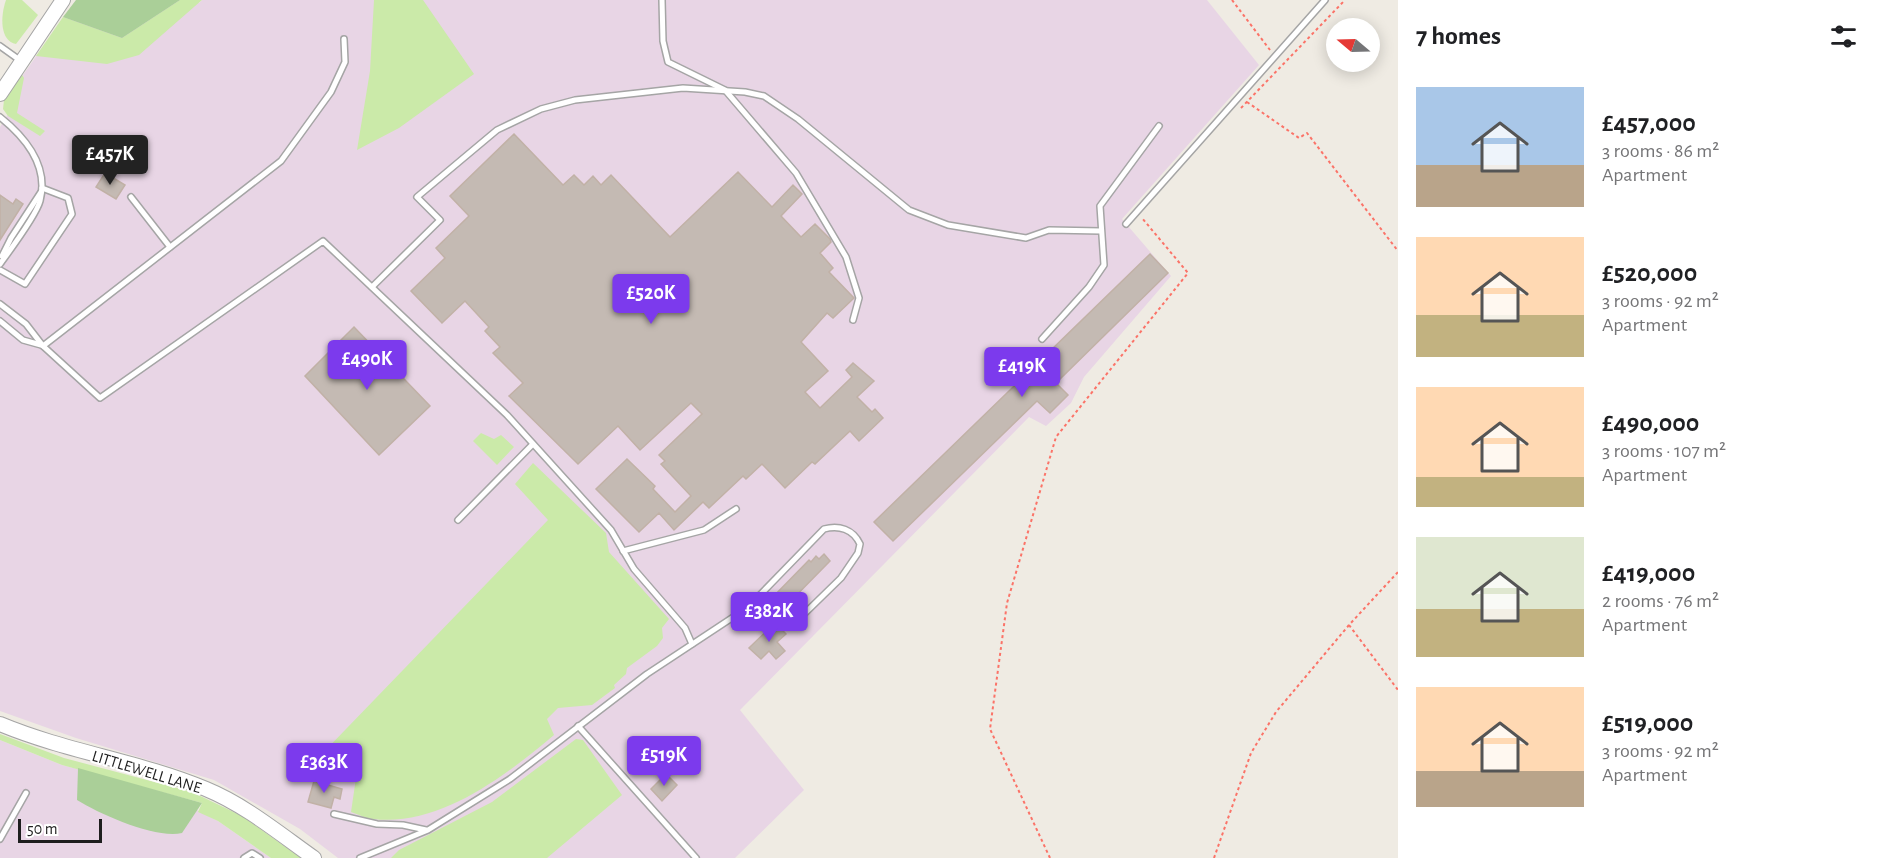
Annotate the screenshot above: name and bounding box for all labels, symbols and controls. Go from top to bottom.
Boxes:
north arrow [1326,18,1380,72]
map controls [1326,18,1380,72]
icon: filters [1827,20,1860,53]
text: 7 homes [1416,23,1501,49]
text: £457,000 [1602,110,1696,136]
icon: home [1464,111,1536,183]
pin: £457K [68,135,152,186]
text: 3 rooms · 86 m² [1602,141,1719,161]
text: £457K [86,144,134,164]
text: Apartment [1602,165,1687,185]
text: £520,000 [1602,260,1697,286]
icon: home [1464,261,1536,333]
pin: £520K [609,274,693,325]
text: £520K [626,283,676,303]
text: 3 rooms · 92 m² [1602,291,1719,311]
text: Apartment [1602,315,1687,335]
pin: £490K [325,340,409,391]
pin: £419K [980,347,1064,398]
text: £490K [342,349,392,369]
text: £419K [998,356,1046,376]
text: £490,000 [1602,410,1699,436]
icon: home [1464,411,1536,483]
text: 3 rooms · 107 m² [1602,441,1726,461]
text: Apartment [1602,465,1687,485]
text: £419,000 [1602,560,1695,586]
icon: home [1464,561,1536,633]
text: 2 rooms · 76 m² [1602,591,1719,611]
pin: £382K [727,592,811,643]
text: £382K [745,601,793,621]
text: Apartment [1602,615,1687,635]
text: £519,000 [1602,710,1693,736]
icon: home [1464,711,1536,783]
pin: £519K [622,736,706,787]
text: 3 rooms · 92 m² [1602,741,1719,761]
pin: £363K [282,743,366,794]
text: £519K [641,745,687,765]
street label: LITTLEWELL LANE [90,748,203,796]
text: £363K [300,752,348,772]
text: Apartment [1602,765,1687,785]
scale bar [18,816,102,844]
text: 50 m [27,821,58,837]

